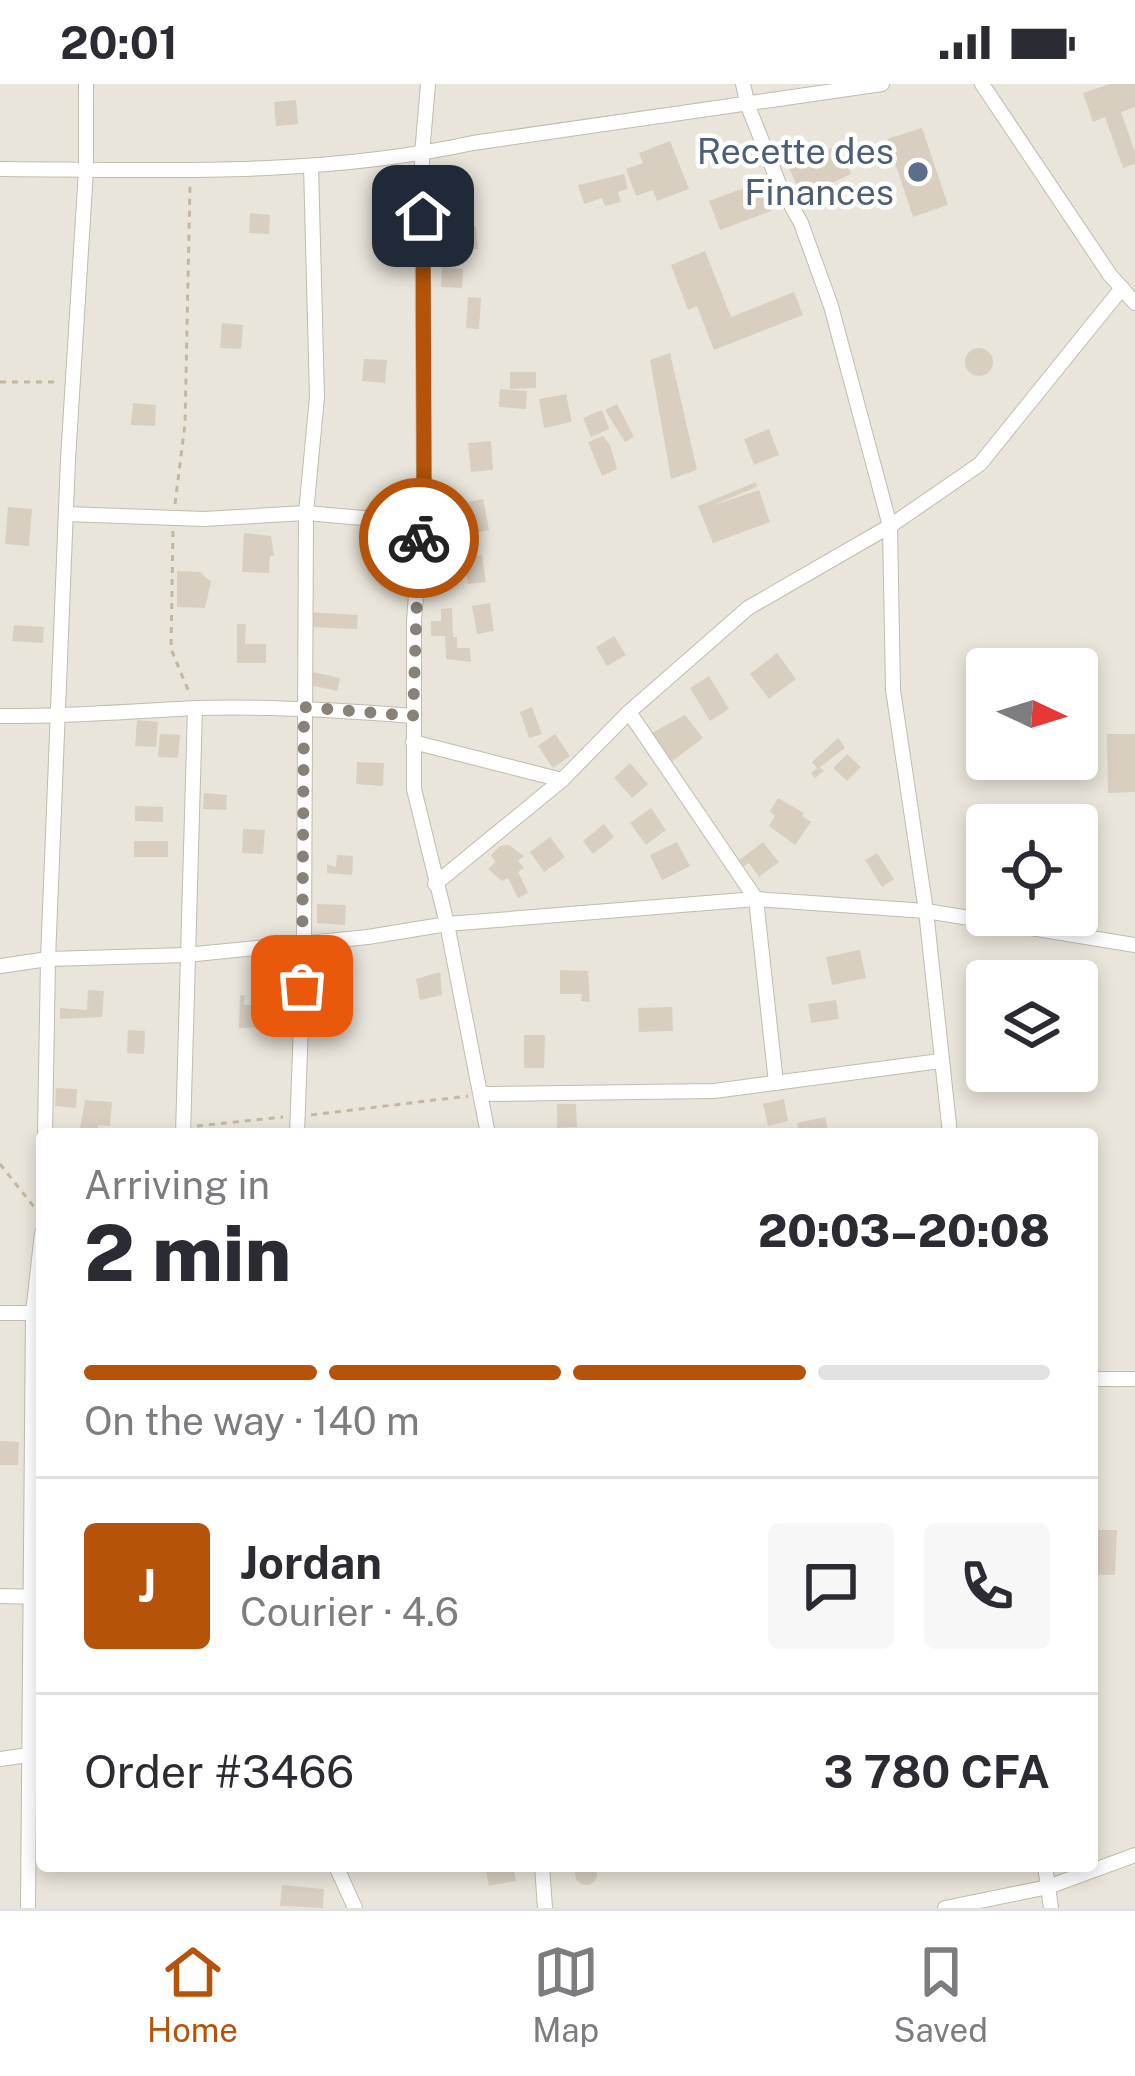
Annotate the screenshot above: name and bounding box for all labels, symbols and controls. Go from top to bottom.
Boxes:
text: 20:01 [60,16,178,69]
place label: Recette des Finances [697,130,894,213]
marker: Recette des Finances [905,159,931,185]
pin [372,165,474,267]
icon: home [390,183,456,249]
courier [359,478,479,598]
icon: bike [386,505,452,571]
north arrow [966,648,1098,780]
map controls [966,648,1098,1092]
button: locate [966,804,1098,936]
pin [251,935,353,1037]
icon: bag [269,953,335,1019]
button: layers [966,960,1098,1092]
text: Arriving in [84,1162,270,1208]
text: 20:03–20:08 [758,1204,1050,1257]
text: 2 min [84,1207,291,1299]
text: On the way · 140 m [84,1398,420,1444]
button: chat [768,1523,894,1649]
button: phone [924,1523,1050,1649]
text: Jordan [240,1536,382,1589]
text: J [138,1559,156,1612]
text: Courier · 4.6 [240,1589,459,1635]
text: Order #3466 [84,1745,354,1798]
text: 3 780 CFA [823,1745,1050,1798]
tab: Home [147,1939,238,2049]
tab: Map [532,1939,599,2049]
tab: Saved [893,1939,988,2049]

